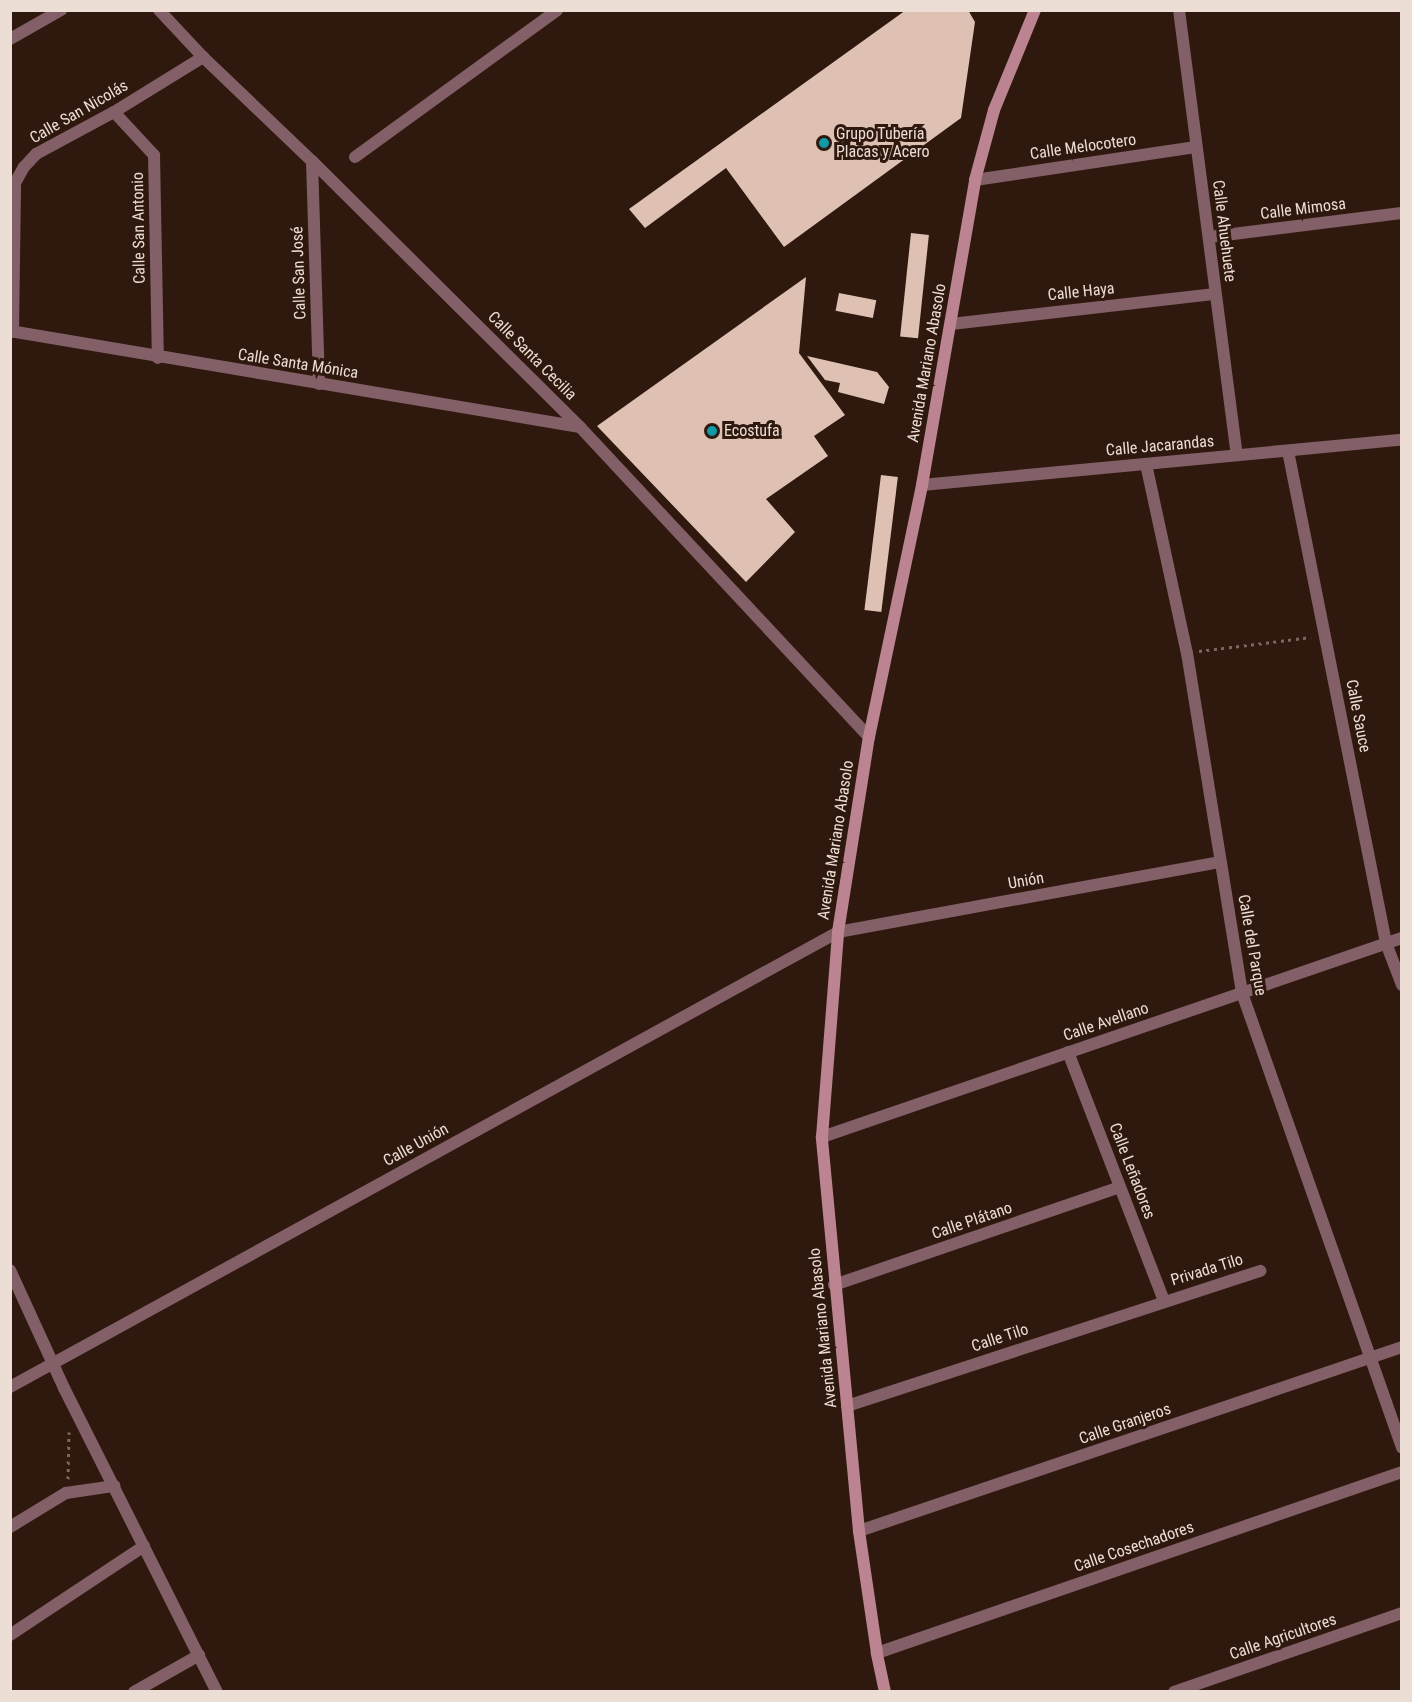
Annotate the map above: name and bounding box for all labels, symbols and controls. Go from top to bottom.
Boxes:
street label: Calle San Nicolás [26,76,132,148]
place label: Grupo Tubería Placas y Acero [836,124,929,162]
street label: Calle Melocotero [1029,130,1137,164]
marker: Grupo Tubería Placas y Acero [817,136,831,150]
street label: Calle San Antonio [128,172,150,284]
street label: Calle Ahuehuete [1208,179,1240,283]
street label: Calle Mimosa [1259,194,1347,224]
street label: Calle San José [288,226,310,320]
street label: Calle Haya [1047,279,1115,305]
street label: Avenida Mariano Abasolo [904,282,950,444]
street label: Calle Santa Cecilia [484,308,580,404]
street label: Calle Santa Mónica [236,345,360,383]
place label: Ecostufa [724,421,780,441]
marker: Ecostufa [705,424,719,438]
street label: Calle Jacarandas [1105,432,1215,460]
street label: Calle Sauce [1342,678,1374,754]
street label: Avenida Mariano Abasolo [814,759,858,921]
street label: Unión [1007,868,1045,894]
street label: Calle del Parque [1234,893,1270,997]
street label: Calle Avellano [1061,998,1151,1046]
street label: Calle Unión [380,1119,452,1171]
street label: Calle Leñadores [1105,1120,1159,1222]
street label: Calle Plátano [929,1198,1015,1244]
street label: Avenida Mariano Abasolo [805,1247,841,1409]
street label: Privada Tilo [1168,1250,1246,1290]
street label: Calle Tilo [969,1320,1031,1356]
street label: Calle Granjeros [1077,1399,1173,1449]
street label: Calle Cosechadores [1072,1518,1196,1576]
street label: Calle Agricultores [1227,1610,1339,1664]

